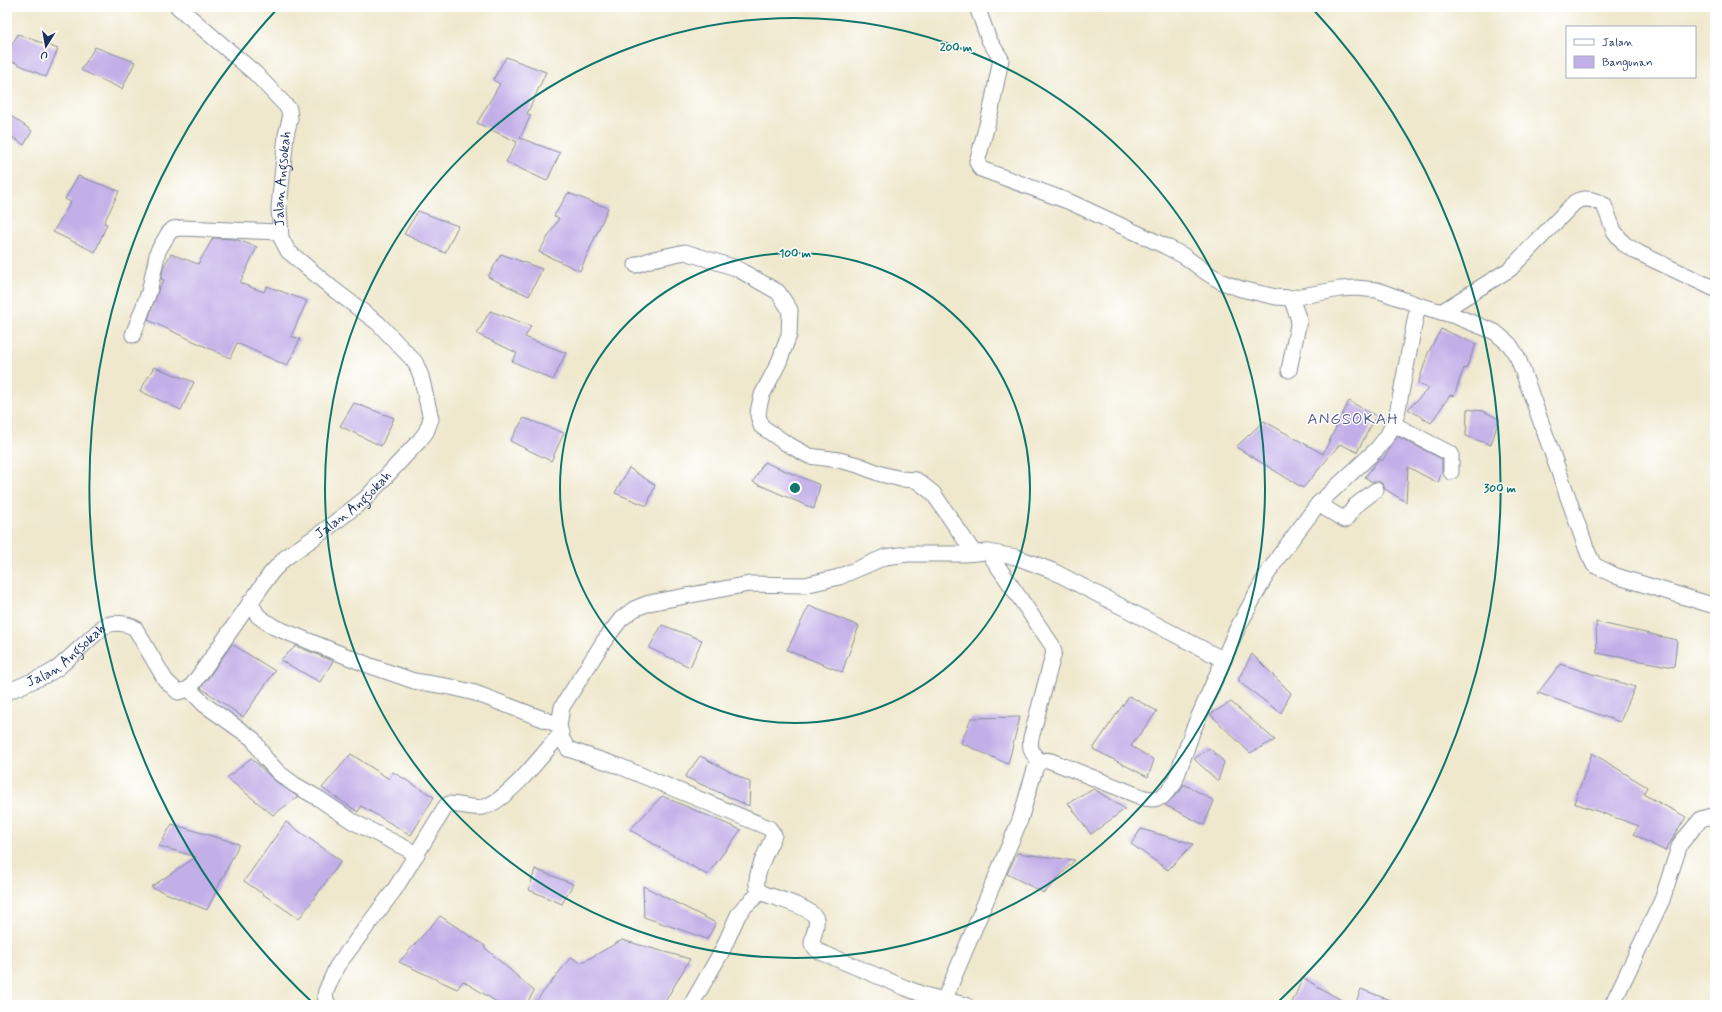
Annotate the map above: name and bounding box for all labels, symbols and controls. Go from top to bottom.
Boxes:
north arrow [26,26,66,66]
legend [1566,26,1696,78]
text: Jalan [1602,35,1634,51]
text: 200 m [940,40,973,56]
text: U [39,47,49,62]
text: Bangunan [1602,55,1653,71]
street label: Jalan Angsokah [270,129,296,227]
text: 100 m [779,246,812,262]
district label: ANGSOKAH [1307,409,1399,430]
street label: Jalan Angsokah [312,467,396,543]
centre of rings [788,481,802,495]
text: 300 m [1484,481,1517,497]
street label: Jalan Angsokah [24,620,109,691]

